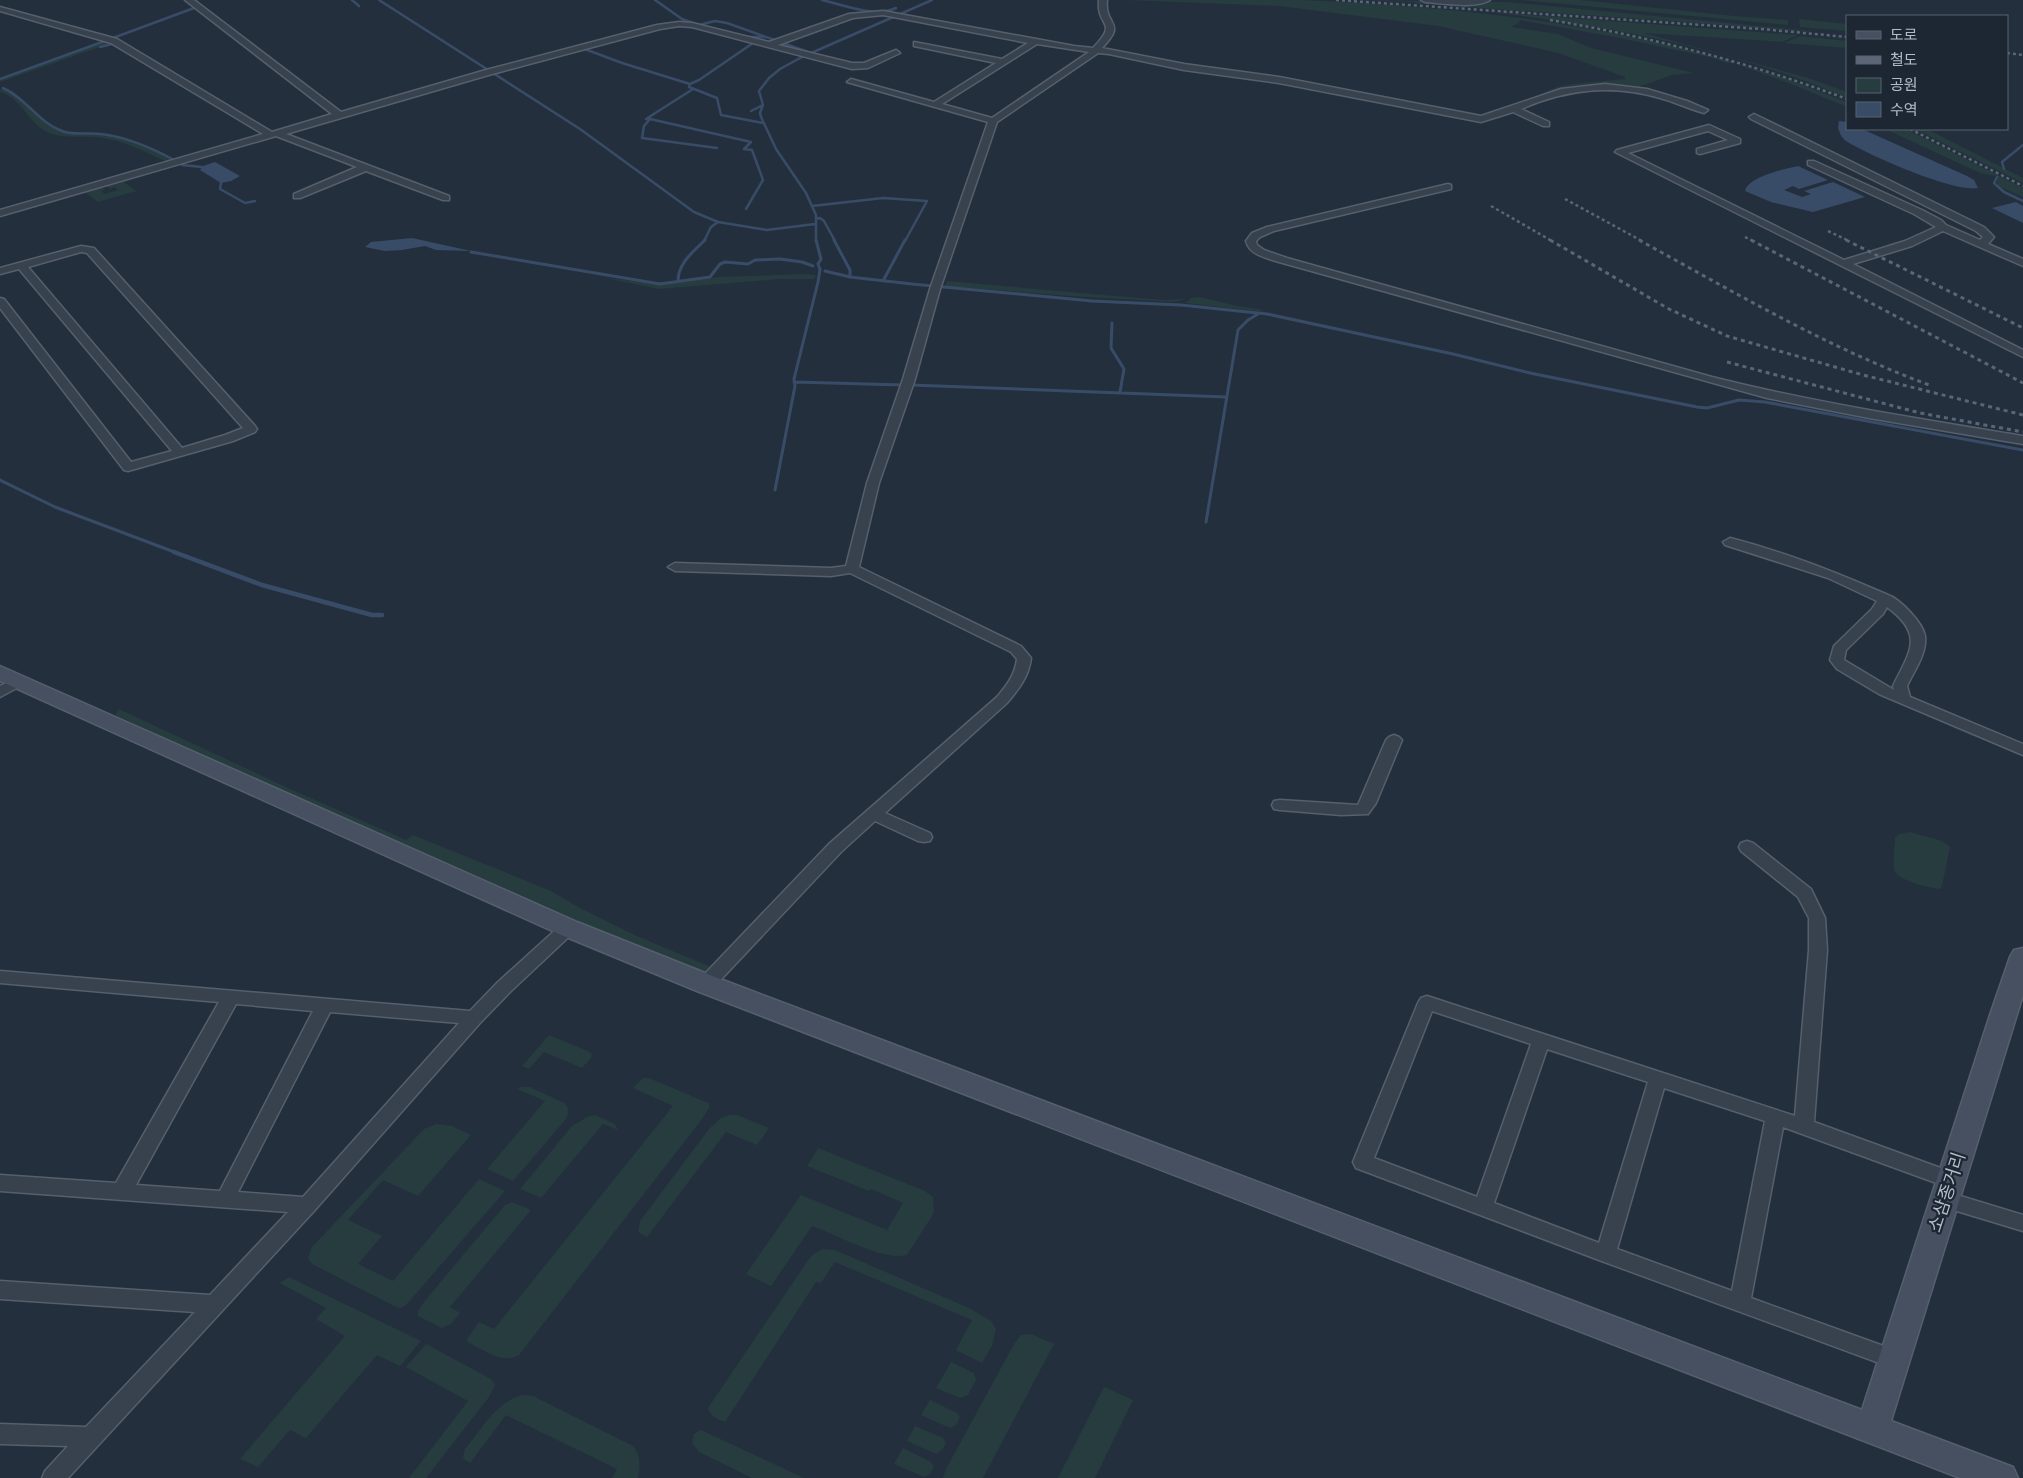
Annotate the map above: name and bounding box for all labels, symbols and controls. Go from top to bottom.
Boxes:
legend [1846,15,2008,130]
text: 도로 [1890,25,1918,43]
text: 철도 [1890,50,1918,68]
text: 공원 [1890,75,1918,93]
text: 수역 [1890,100,1918,118]
street label: 소삼종거리 [1923,1149,1969,1235]

